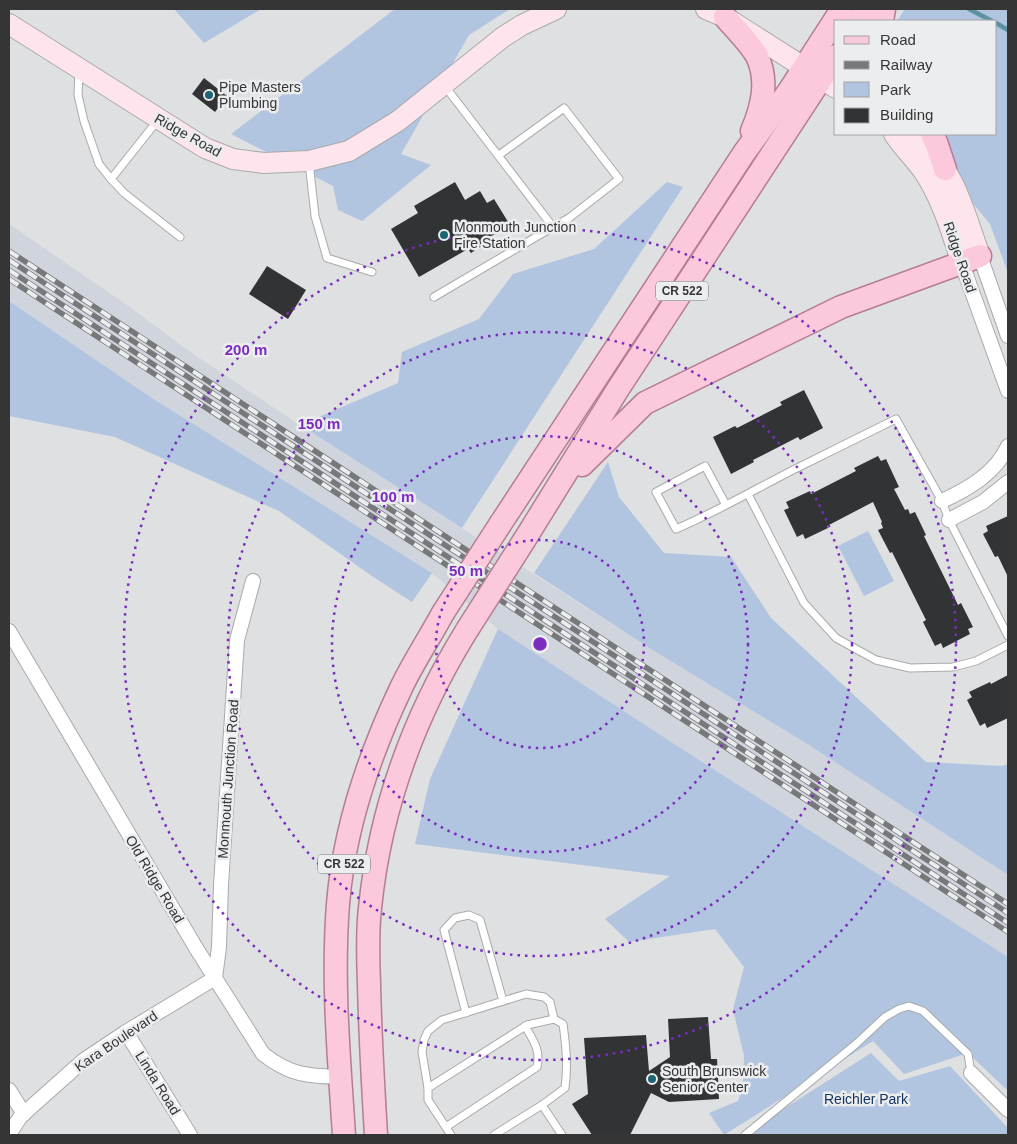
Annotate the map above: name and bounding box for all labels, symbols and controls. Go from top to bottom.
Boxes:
legend [834,20,997,135]
text: Road [880,31,916,48]
text: Railway [880,56,933,73]
place label: Pipe Masters Plumbing [219,79,301,111]
text: Park [880,81,911,98]
marker: Pipe Masters Plumbing [203,89,215,101]
text: Building [880,106,933,123]
street label: Ridge Road [152,110,224,160]
place label: Monmouth Junction Fire Station [454,219,576,251]
street label: Ridge Road [940,219,980,295]
marker: Monmouth Junction Fire Station [438,229,450,241]
road number: CR 522 [656,282,708,300]
text: 200 m [225,341,267,358]
text: 150 m [298,415,340,432]
text: 100 m [372,488,414,505]
text: 50 m [449,562,483,579]
centre of rings [531,635,549,653]
street label: Monmouth Junction Road [214,699,242,859]
street label: Old Ridge Road [122,832,188,926]
road number: CR 522 [318,854,370,874]
street label: Kara Boulevard [72,1007,160,1075]
street label: Linda Road [132,1048,184,1118]
place label: South Brunswick Senior Center [662,1063,767,1095]
marker: South Brunswick Senior Center [646,1073,658,1085]
park label: Reichler Park [824,1091,909,1107]

